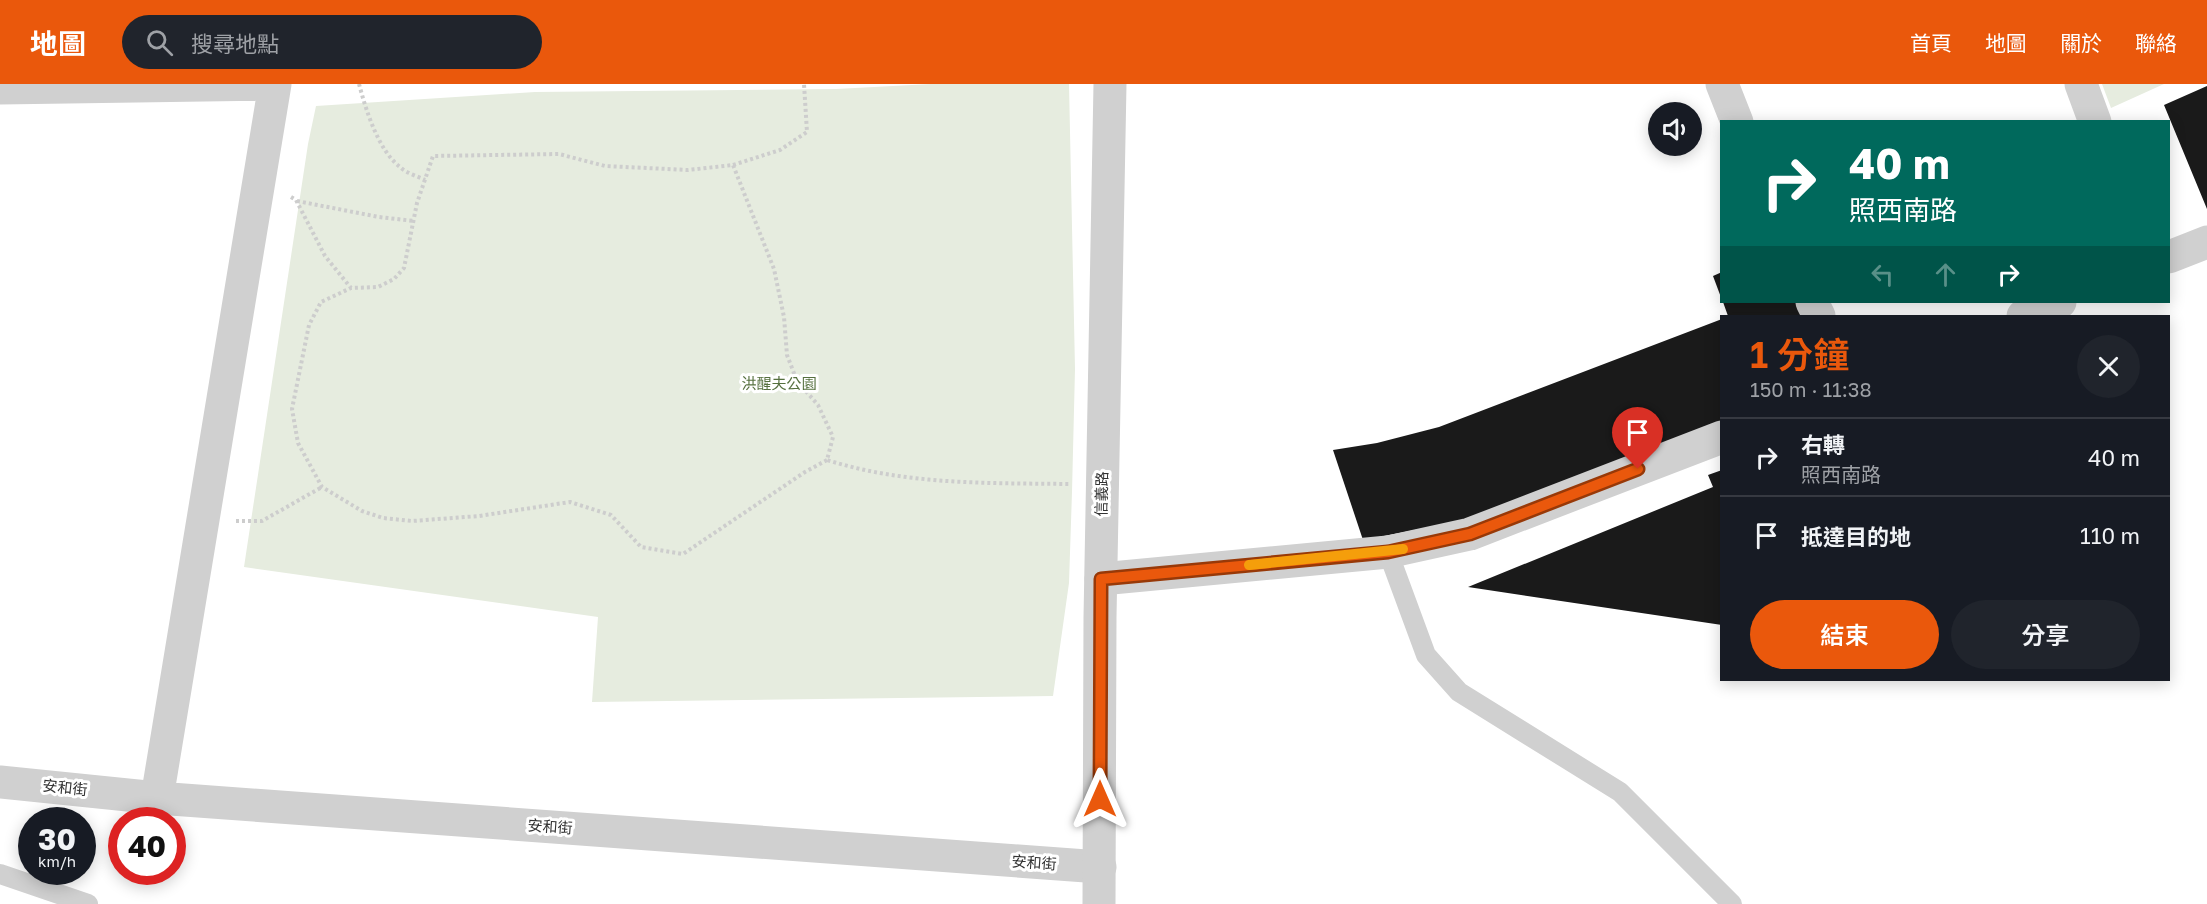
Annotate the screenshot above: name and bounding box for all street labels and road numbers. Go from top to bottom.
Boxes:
street label: 信義路 [1092,471,1110,517]
street label: 安和街 [42,776,88,798]
street label: 安和街 [527,815,573,837]
street label: 安和街 [1011,851,1057,873]

